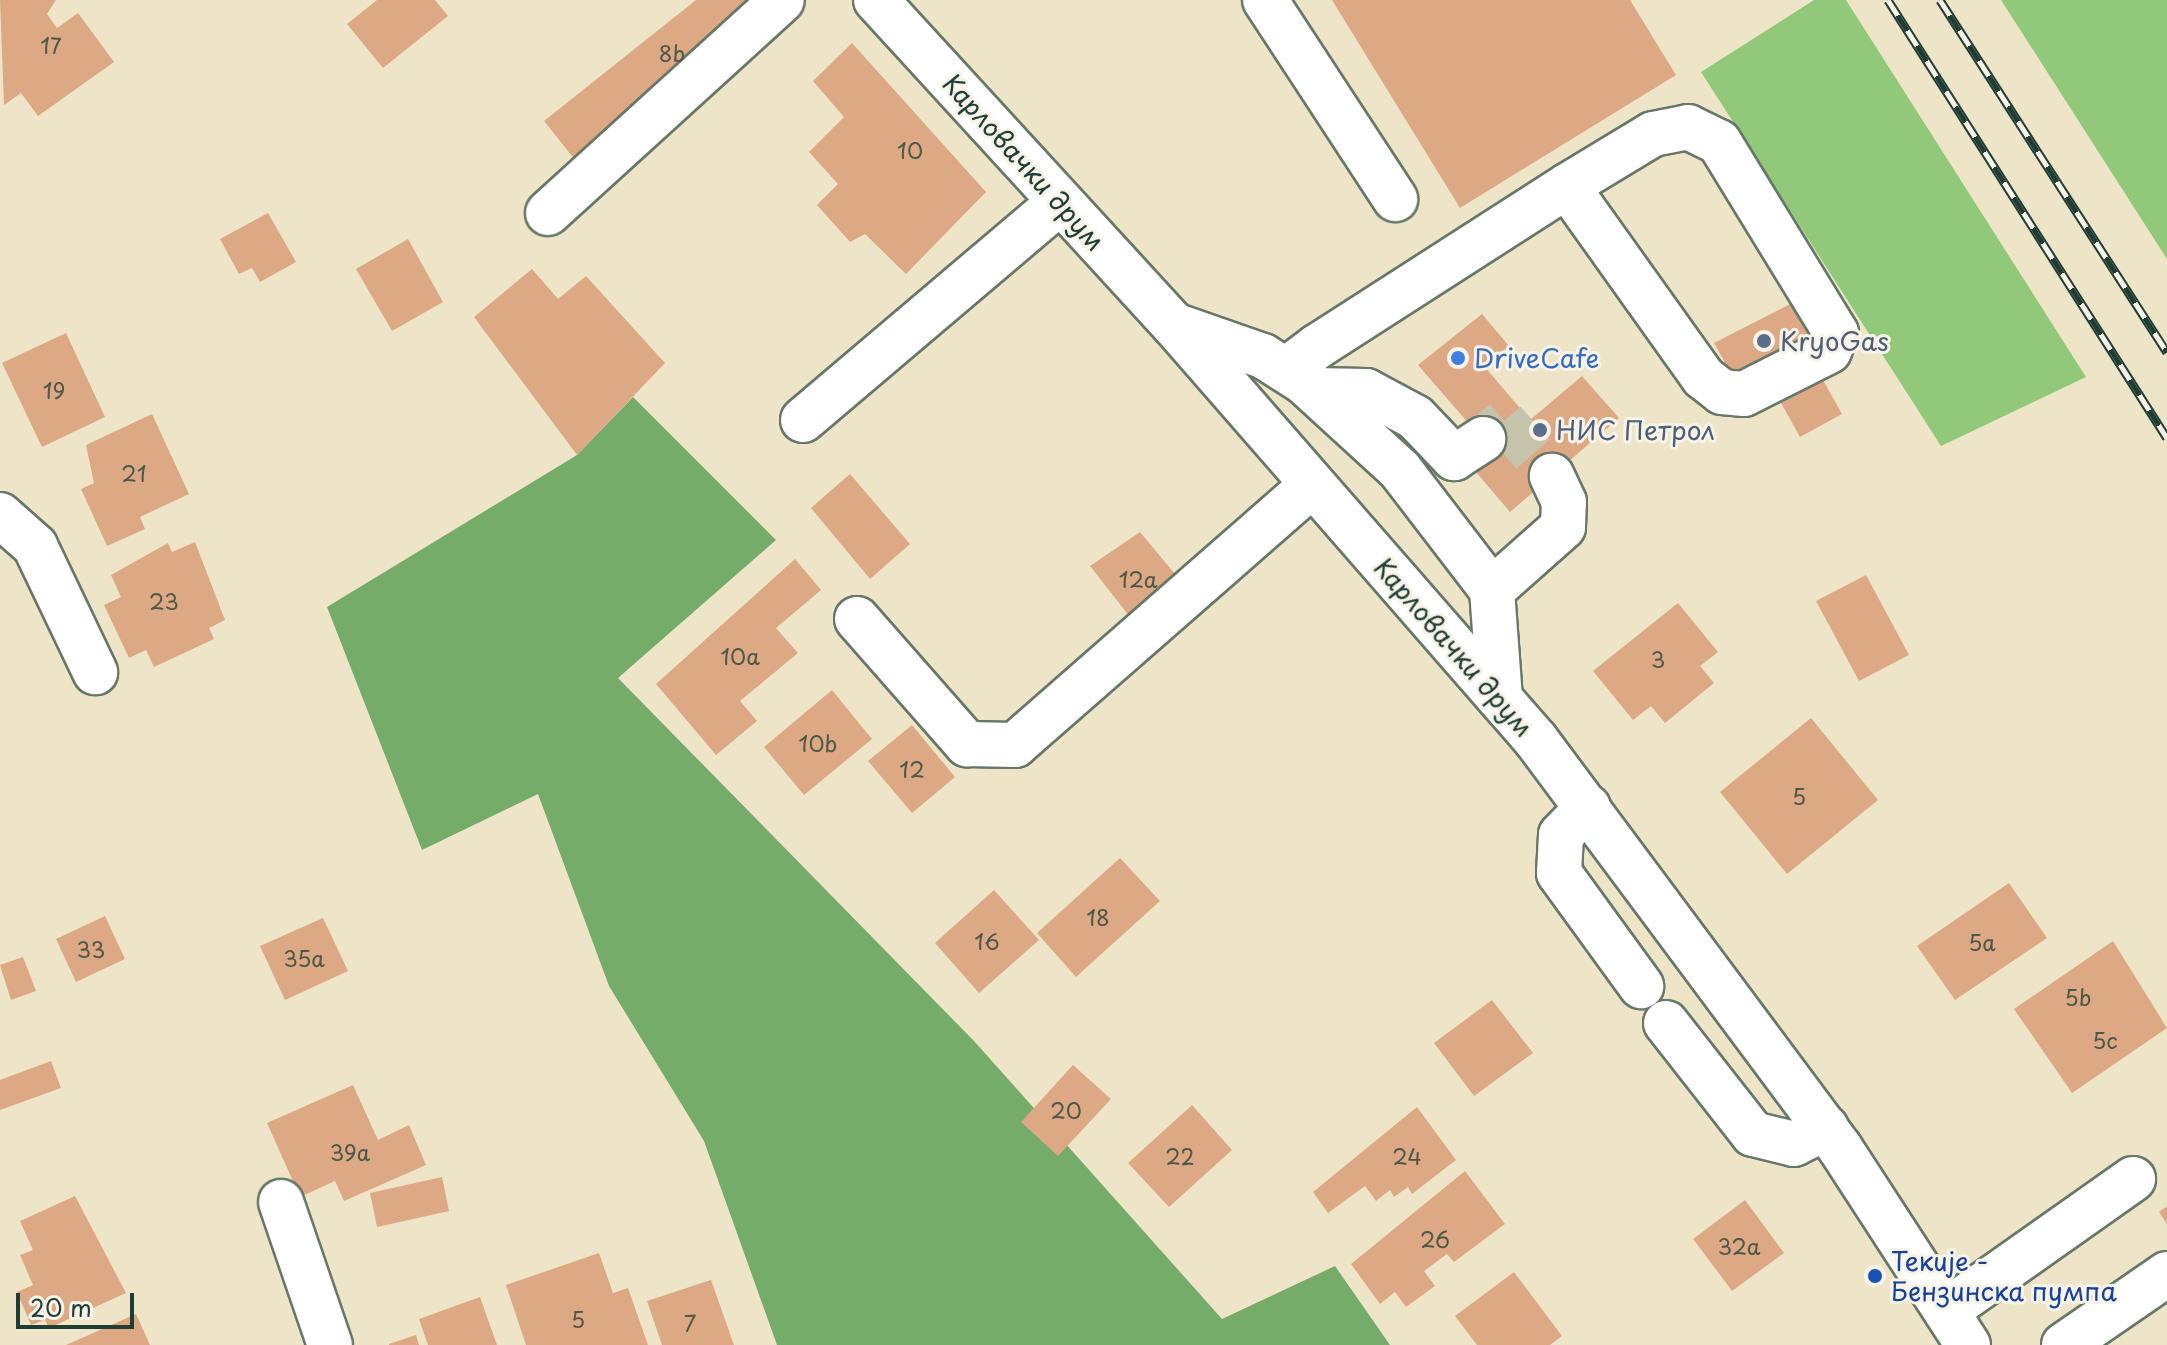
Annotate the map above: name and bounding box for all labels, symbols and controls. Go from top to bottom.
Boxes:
house number: 17 [40,32,62,58]
house number: 8b [659,40,685,66]
street label: Карловачки друм [936,67,1112,257]
house number: 10 [897,137,923,163]
place label: KryoGas [1780,325,1889,357]
marker: KryoGas [1755,332,1773,350]
place label: DriveCafe [1474,342,1599,374]
marker: DriveCafe [1449,349,1467,367]
house number: 19 [43,377,65,403]
place label: НИС Петрол [1556,414,1716,446]
marker: НИС Петрол [1531,421,1549,439]
house number: 21 [121,460,147,486]
street label: Карловачки друм [1367,551,1541,743]
house number: 12a [1119,566,1157,592]
house number: 23 [149,588,179,614]
house number: 10a [720,643,760,669]
house number: 3 [1651,646,1665,672]
house number: 10b [799,730,837,756]
house number: 12 [899,756,925,782]
house number: 5 [1792,783,1806,809]
house number: 18 [1086,904,1110,930]
house number: 16 [974,928,1000,954]
house number: 5a [1968,929,1996,955]
house number: 33 [77,936,105,962]
house number: 35a [283,945,325,971]
house number: 5b [2065,984,2091,1010]
house number: 5c [2092,1027,2118,1053]
house number: 20 [1050,1097,1082,1123]
house number: 39a [330,1139,370,1165]
house number: 22 [1165,1143,1195,1169]
house number: 24 [1392,1143,1422,1169]
house number: 26 [1420,1226,1450,1252]
house number: 32a [1718,1233,1760,1259]
place label: Текије - Бензинска пумпа [1891,1245,2119,1306]
marker: Текије - Бензинска пумпа [1866,1267,1884,1285]
scale bar [20,1277,138,1327]
text: 20 m [30,1289,92,1325]
house number: 5 [571,1306,585,1332]
house number: 7 [684,1310,696,1336]

